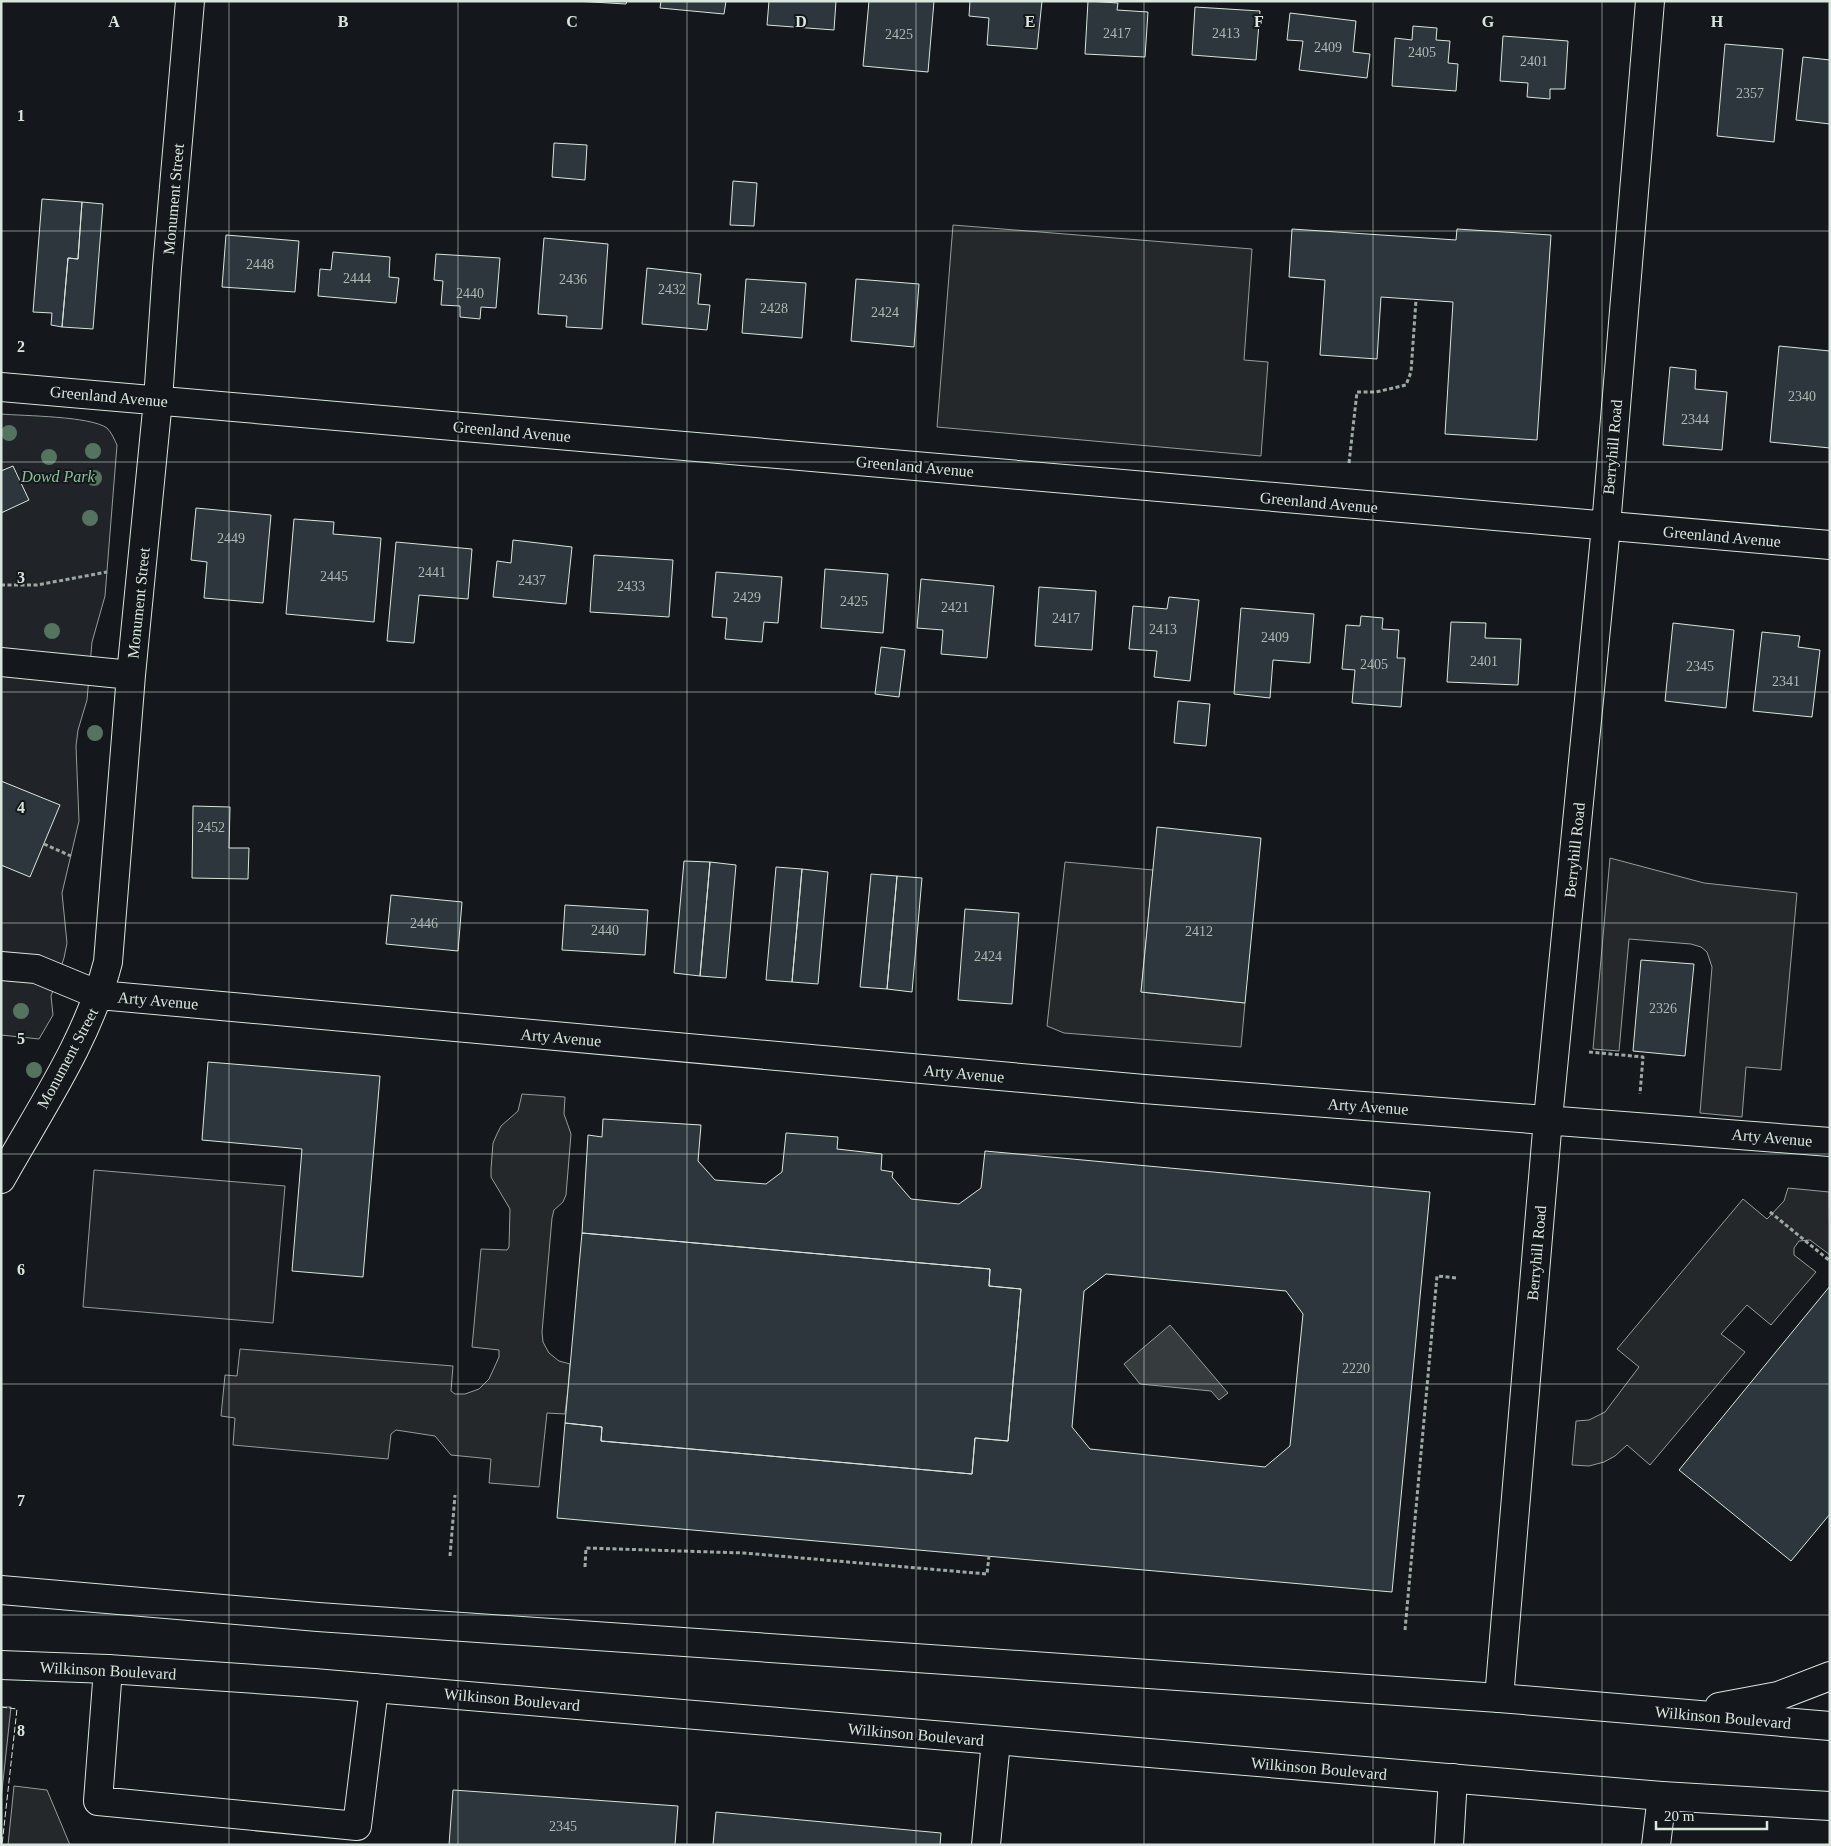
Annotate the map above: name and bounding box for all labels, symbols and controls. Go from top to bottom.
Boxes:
text: A [108,13,120,30]
text: B [338,13,349,30]
text: C [566,13,578,30]
text: D [795,13,807,30]
text: E [1025,13,1035,30]
text: F [1254,13,1264,30]
text: G [1482,13,1495,30]
text: H [1711,13,1724,30]
house number: 2417 [1103,26,1131,41]
house number: 2413 [1212,26,1240,41]
house number: 2425 [885,27,913,42]
house number: 2409 [1314,40,1342,55]
house number: 2405 [1408,45,1436,60]
house number: 2401 [1520,54,1548,69]
house number: 2357 [1736,86,1764,101]
text: 1 [17,107,25,124]
street label: Monument Street [160,142,187,255]
house number: 2448 [246,257,274,272]
house number: 2444 [343,271,371,286]
house number: 2436 [559,272,587,287]
house number: 2432 [658,282,686,297]
house number: 2440 [456,286,484,301]
house number: 2428 [760,301,788,316]
house number: 2424 [871,305,899,320]
text: 2 [17,338,25,355]
street label: Greenland Avenue [49,383,169,410]
house number: 2340 [1788,389,1816,404]
street label: Berryhill Road [1600,399,1626,495]
house number: 2344 [1681,412,1709,427]
street label: Greenland Avenue [452,418,572,445]
street label: Greenland Avenue [855,453,975,480]
park label: Dowd Park [20,468,96,485]
street label: Greenland Avenue [1259,489,1379,516]
street label: Greenland Avenue [1662,523,1782,550]
house number: 2449 [217,531,245,546]
street label: Monument Street [124,546,153,659]
house number: 2441 [418,565,446,580]
text: 3 [17,569,25,586]
house number: 2445 [320,569,348,584]
house number: 2437 [518,573,546,588]
house number: 2433 [617,579,645,594]
house number: 2429 [733,590,761,605]
house number: 2425 [840,594,868,609]
house number: 2421 [941,600,969,615]
house number: 2417 [1052,611,1080,626]
house number: 2413 [1149,622,1177,637]
house number: 2409 [1261,630,1289,645]
house number: 2401 [1470,654,1498,669]
house number: 2405 [1360,657,1388,672]
house number: 2345 [1686,659,1714,674]
house number: 2341 [1772,674,1800,689]
text: 4 [17,799,25,816]
street label: Berryhill Road [1561,802,1589,899]
house number: 2452 [197,820,225,835]
house number: 2446 [410,916,438,931]
house number: 2440 [591,923,619,938]
house number: 2412 [1185,924,1213,939]
house number: 2424 [974,949,1002,964]
street label: Arty Avenue [117,988,199,1013]
house number: 2326 [1649,1001,1677,1016]
street label: Monument Street [34,1005,101,1111]
street label: Arty Avenue [520,1025,602,1050]
text: 5 [17,1030,25,1047]
street label: Arty Avenue [923,1061,1005,1086]
street label: Arty Avenue [1327,1095,1409,1119]
street label: Arty Avenue [1731,1125,1813,1150]
street label: Berryhill Road [1524,1205,1550,1301]
text: 6 [17,1261,25,1278]
house number: 2220 [1342,1361,1370,1376]
text: 7 [17,1492,25,1509]
street label: Wilkinson Boulevard [39,1658,177,1683]
street label: Wilkinson Boulevard [443,1685,581,1714]
street label: Wilkinson Boulevard [1654,1703,1792,1732]
street label: Wilkinson Boulevard [847,1720,985,1749]
text: 8 [17,1722,25,1739]
street label: Wilkinson Boulevard [1250,1754,1388,1783]
scale bar [1656,1798,1767,1830]
text: 20 m [1664,1808,1695,1824]
house number: 2345 [549,1819,577,1834]

